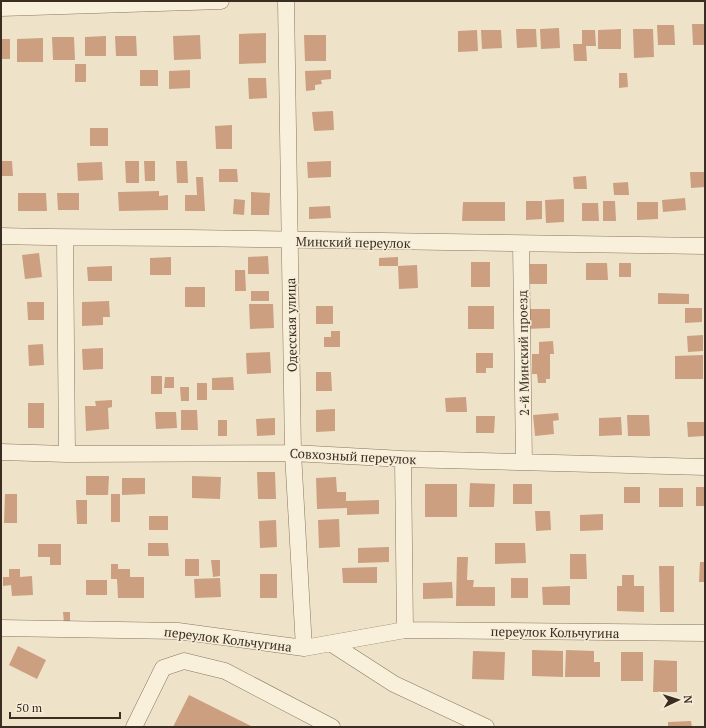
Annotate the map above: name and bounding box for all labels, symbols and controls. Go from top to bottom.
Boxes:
street label: Минский переулок [295,232,412,252]
street label: Одесская улица [281,277,301,372]
street label: 2-й Минский проезд [513,290,533,416]
street label: Совхозный переулок [289,444,418,468]
street label: переулок Кольчугина [163,622,293,656]
street label: переулок Кольчугина [491,622,620,642]
north arrow [658,680,698,720]
scale bar [10,694,120,720]
text: N [681,695,695,705]
text: 50 m [16,700,43,715]

